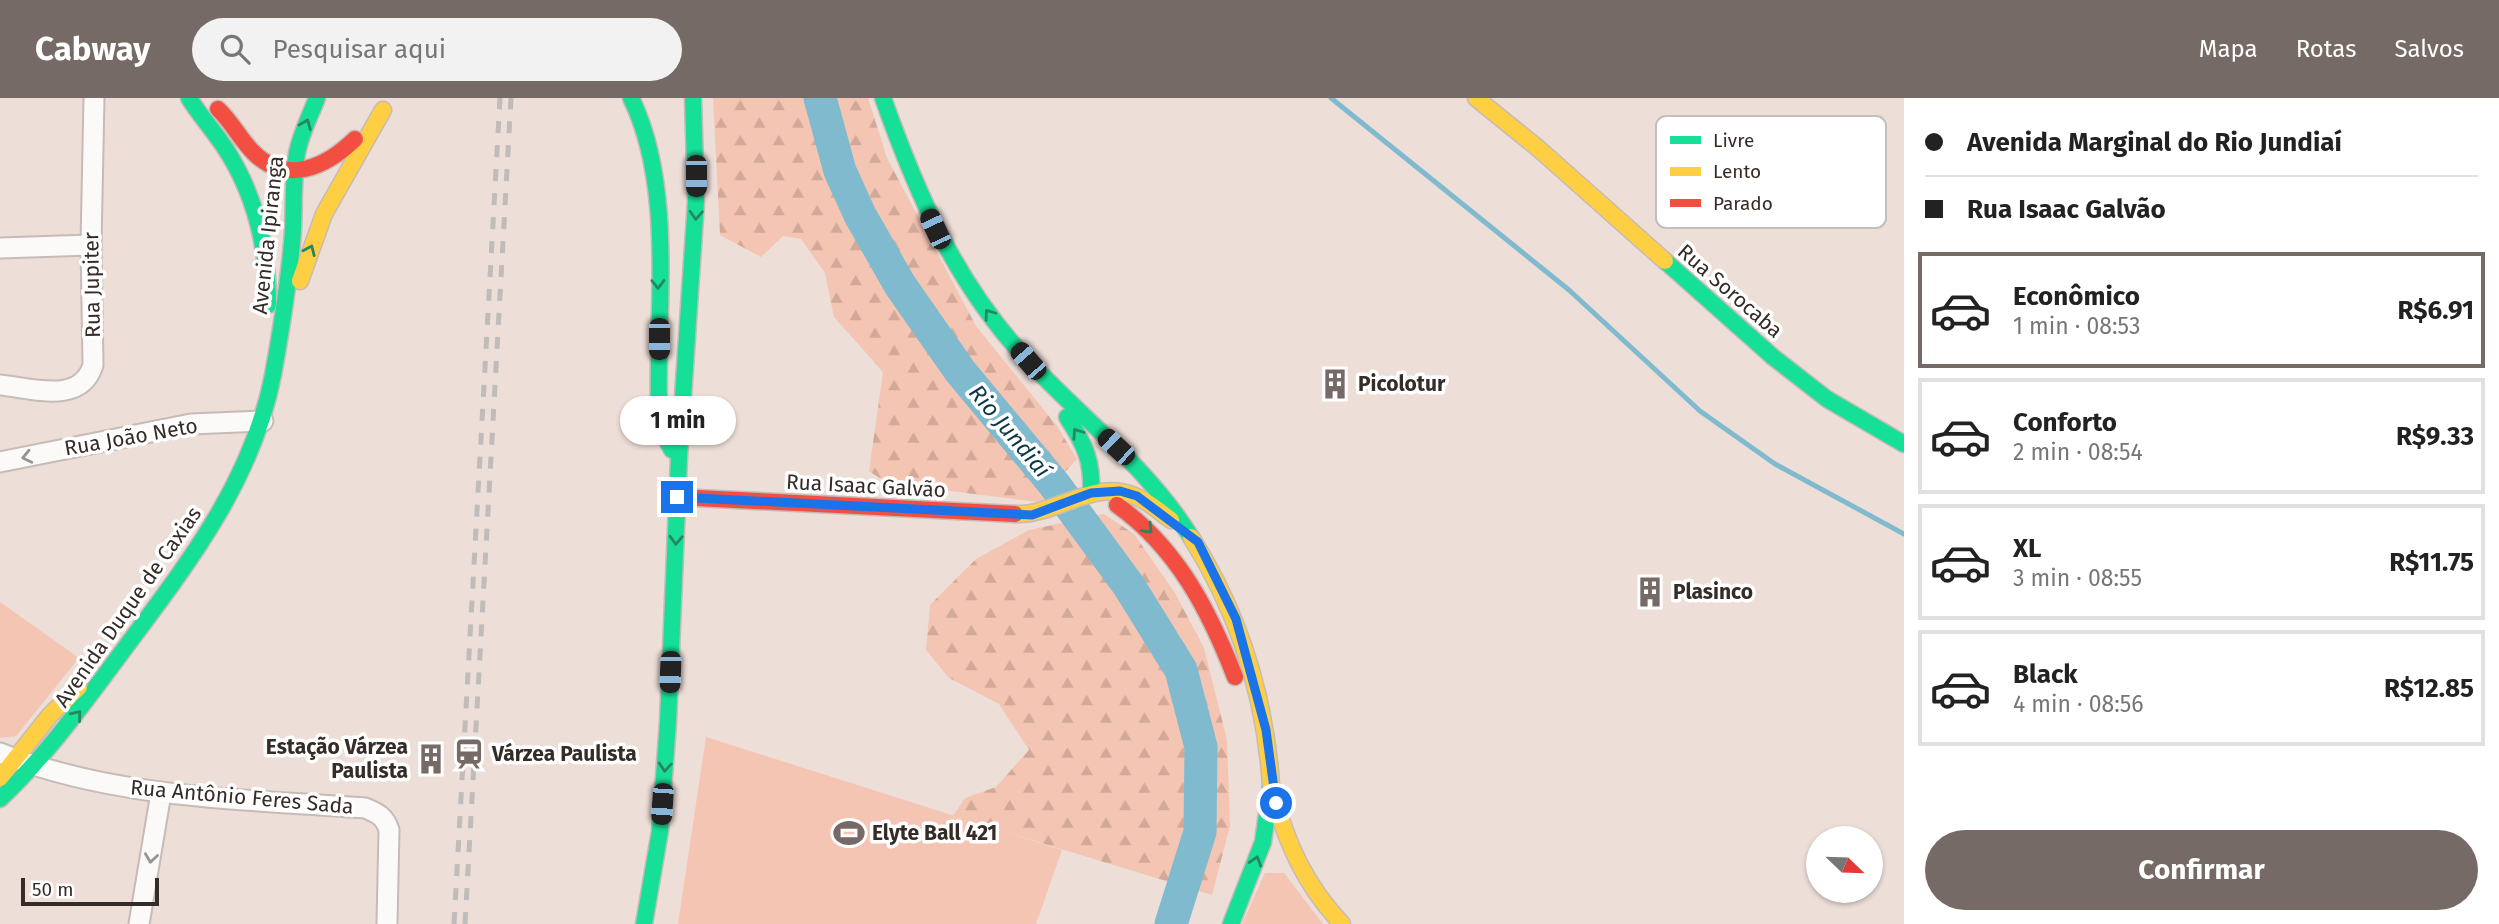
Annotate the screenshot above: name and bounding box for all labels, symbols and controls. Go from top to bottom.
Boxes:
search box [192,18,682,81]
text: Cabway [35,29,150,69]
icon: search [216,30,254,68]
text: Pesquisar aqui [272,34,446,65]
text: Mapa [2199,35,2258,63]
text: Rotas [2296,35,2356,63]
text: Salvos [2394,35,2464,63]
legend [1656,116,1886,228]
one-way arrow [298,119,312,131]
text: Avenida Marginal do Rio Jundiaí [1967,127,2342,158]
text: Livre [1713,129,1754,152]
street label: Avenida Ipiranga [247,155,289,315]
car [686,155,707,197]
text: Lento [1713,160,1761,183]
text: Parado [1713,192,1773,215]
text: Rua Isaac Galvão [1967,194,2166,225]
car [917,206,954,252]
one-way arrow [688,210,703,221]
street label: Rua Jupiter [78,232,106,338]
street label: Rua Sorocaba [1672,238,1788,344]
one-way arrow [302,244,316,257]
one-way arrow [650,279,666,290]
icon: car [1929,279,1992,342]
text: Econômico [2013,281,2140,312]
text: R$6.91 [2397,295,2474,326]
one-way arrow [985,309,997,322]
text: 1 min · 08:53 [2013,312,2140,340]
car [649,318,670,360]
car [1007,338,1050,384]
building icon: Picolotur [1318,367,1352,401]
place label: Picolotur [1358,371,1446,397]
water label: Rio Jundiaí [963,379,1058,484]
callout: 1 min [619,396,735,444]
icon: car [1929,405,1992,468]
text: 1 min [650,406,706,434]
text: Conforto [2013,407,2117,438]
street label: Rua João Neto [62,412,200,462]
text: R$9.33 [2396,421,2474,452]
car [1094,425,1139,469]
one-way arrow [1072,427,1085,440]
text: 2 min · 08:54 [2013,438,2143,466]
one-way arrow [21,449,33,463]
street label: Rua Isaac Galvão [785,469,947,503]
route end [661,481,693,513]
street label: Avenida Duque de Caxias [49,502,207,712]
one-way arrow [1140,521,1153,534]
icon: car [1929,531,1992,594]
text: XL [2013,533,2041,564]
one-way arrow [668,535,683,546]
text: R$11.75 [2389,547,2474,578]
text: 3 min · 08:55 [2013,564,2142,592]
building icon: Plasinco [1633,575,1667,609]
place label: Plasinco [1673,579,1753,605]
car [659,651,682,693]
icon: car [1929,657,1992,720]
text: Black [2013,659,2078,690]
text: R$12.85 [2384,673,2474,704]
text: 4 min · 08:56 [2013,690,2144,718]
one-way arrow [69,710,81,723]
place label: Estação Várzea Paulista [266,734,408,784]
station icon: Várzea Paulista [452,737,486,771]
place label: Várzea Paulista [491,741,637,767]
building icon: Estação Várzea Paulista [414,742,448,776]
one-way arrow [658,762,673,773]
street label: Rua Antônio Feres Sada [129,774,355,820]
car [651,782,674,826]
route start [1260,787,1292,819]
sports icon: Elyte Ball 421 [832,816,866,850]
place label: Elyte Ball 421 [872,820,997,846]
north arrow [1806,826,1883,903]
map controls [1806,826,1883,903]
button: Confirmar [1925,830,2478,910]
one-way arrow [144,853,159,864]
one-way arrow [1248,855,1263,867]
scale bar [21,875,159,907]
text: 50 m [32,878,73,901]

